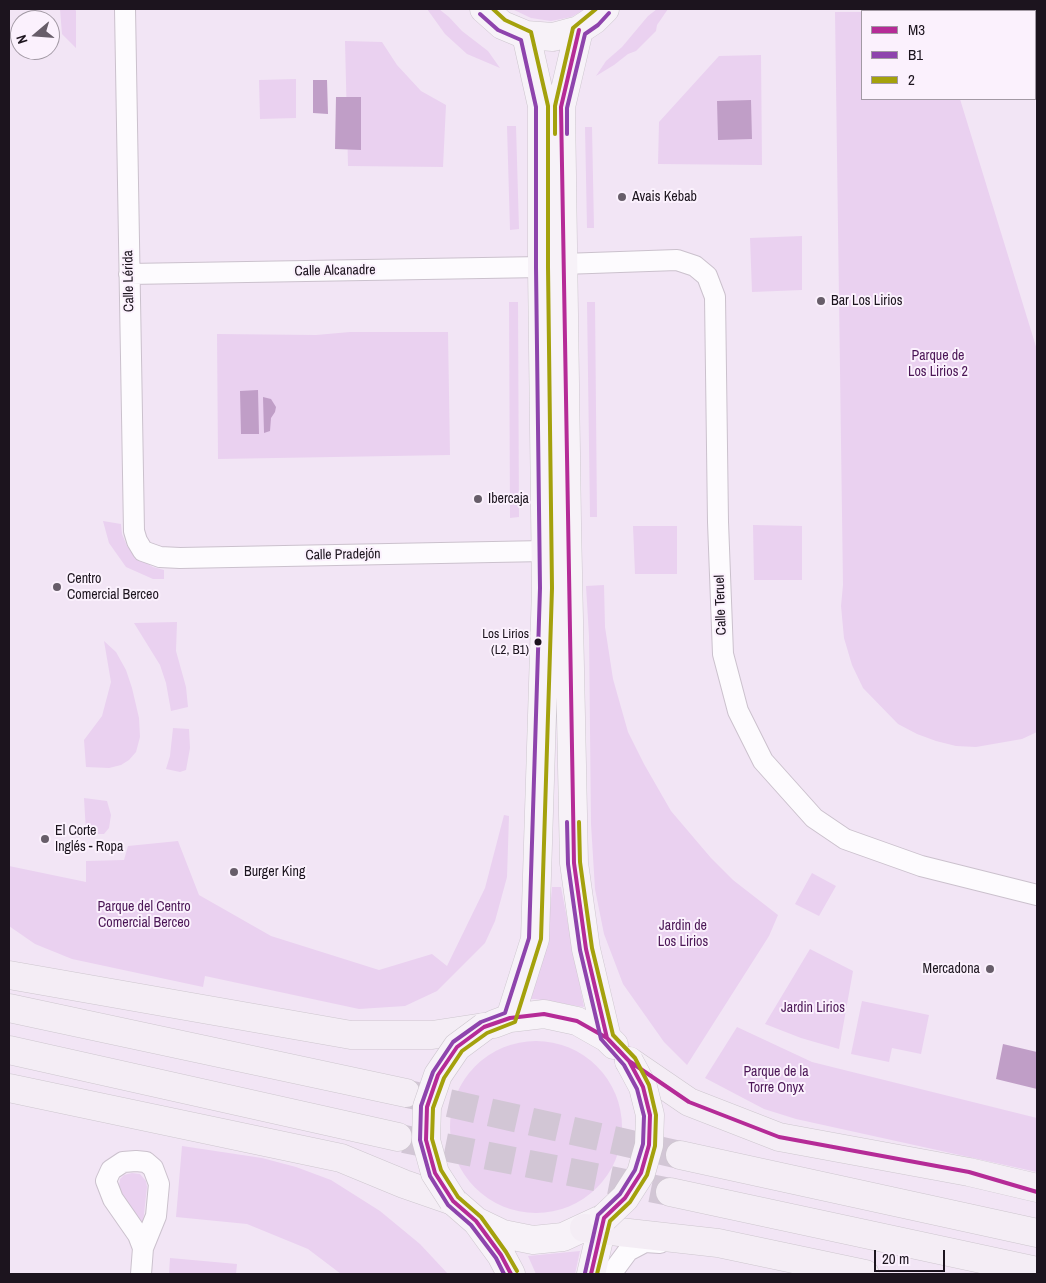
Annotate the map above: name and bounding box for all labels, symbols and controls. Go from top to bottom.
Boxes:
north arrow [10,10,60,60]
legend [861,10,1036,100]
text: M3 [908,19,925,40]
text: N [12,33,32,46]
text: B1 [908,44,923,65]
text: 2 [908,69,915,90]
place label: Avais Kebab [632,189,697,205]
marker: Avais Kebab [616,191,628,203]
street label: Calle Lérida [120,250,138,312]
street label: Calle Alcanadre [294,262,376,280]
place label: Bar Los Lirios [831,293,902,309]
marker: Bar Los Lirios [815,295,827,307]
park label: Parque de Los Lirios 2 [908,348,968,381]
place label: Ibercaja [488,491,529,507]
marker: Ibercaja [472,493,484,505]
street label: Calle Pradejón [305,546,381,564]
place label: Centro Comercial Berceo [67,571,159,604]
street label: Calle Teruel [712,574,730,636]
marker: Centro Comercial Berceo [51,581,63,593]
place label: Los Lirios (L2, B1) [482,627,529,658]
marker: Los Lirios (L2, B1) [533,637,543,647]
place label: El Corte Inglés - Ropa [55,823,123,856]
marker: El Corte Inglés - Ropa [39,833,51,845]
place label: Burger King [244,864,305,880]
marker: Burger King [228,866,240,878]
park label: Parque del Centro Comercial Berceo [97,899,191,932]
park label: Jardin de Los Lirios [658,918,708,950]
place label: Mercadona [923,961,980,977]
marker: Mercadona [984,963,996,975]
park label: Jardin Lirios [781,1000,845,1016]
park label: Parque de la Torre Onyx [743,1064,809,1096]
scale bar [876,1240,947,1272]
text: 20 m [882,1248,909,1269]

